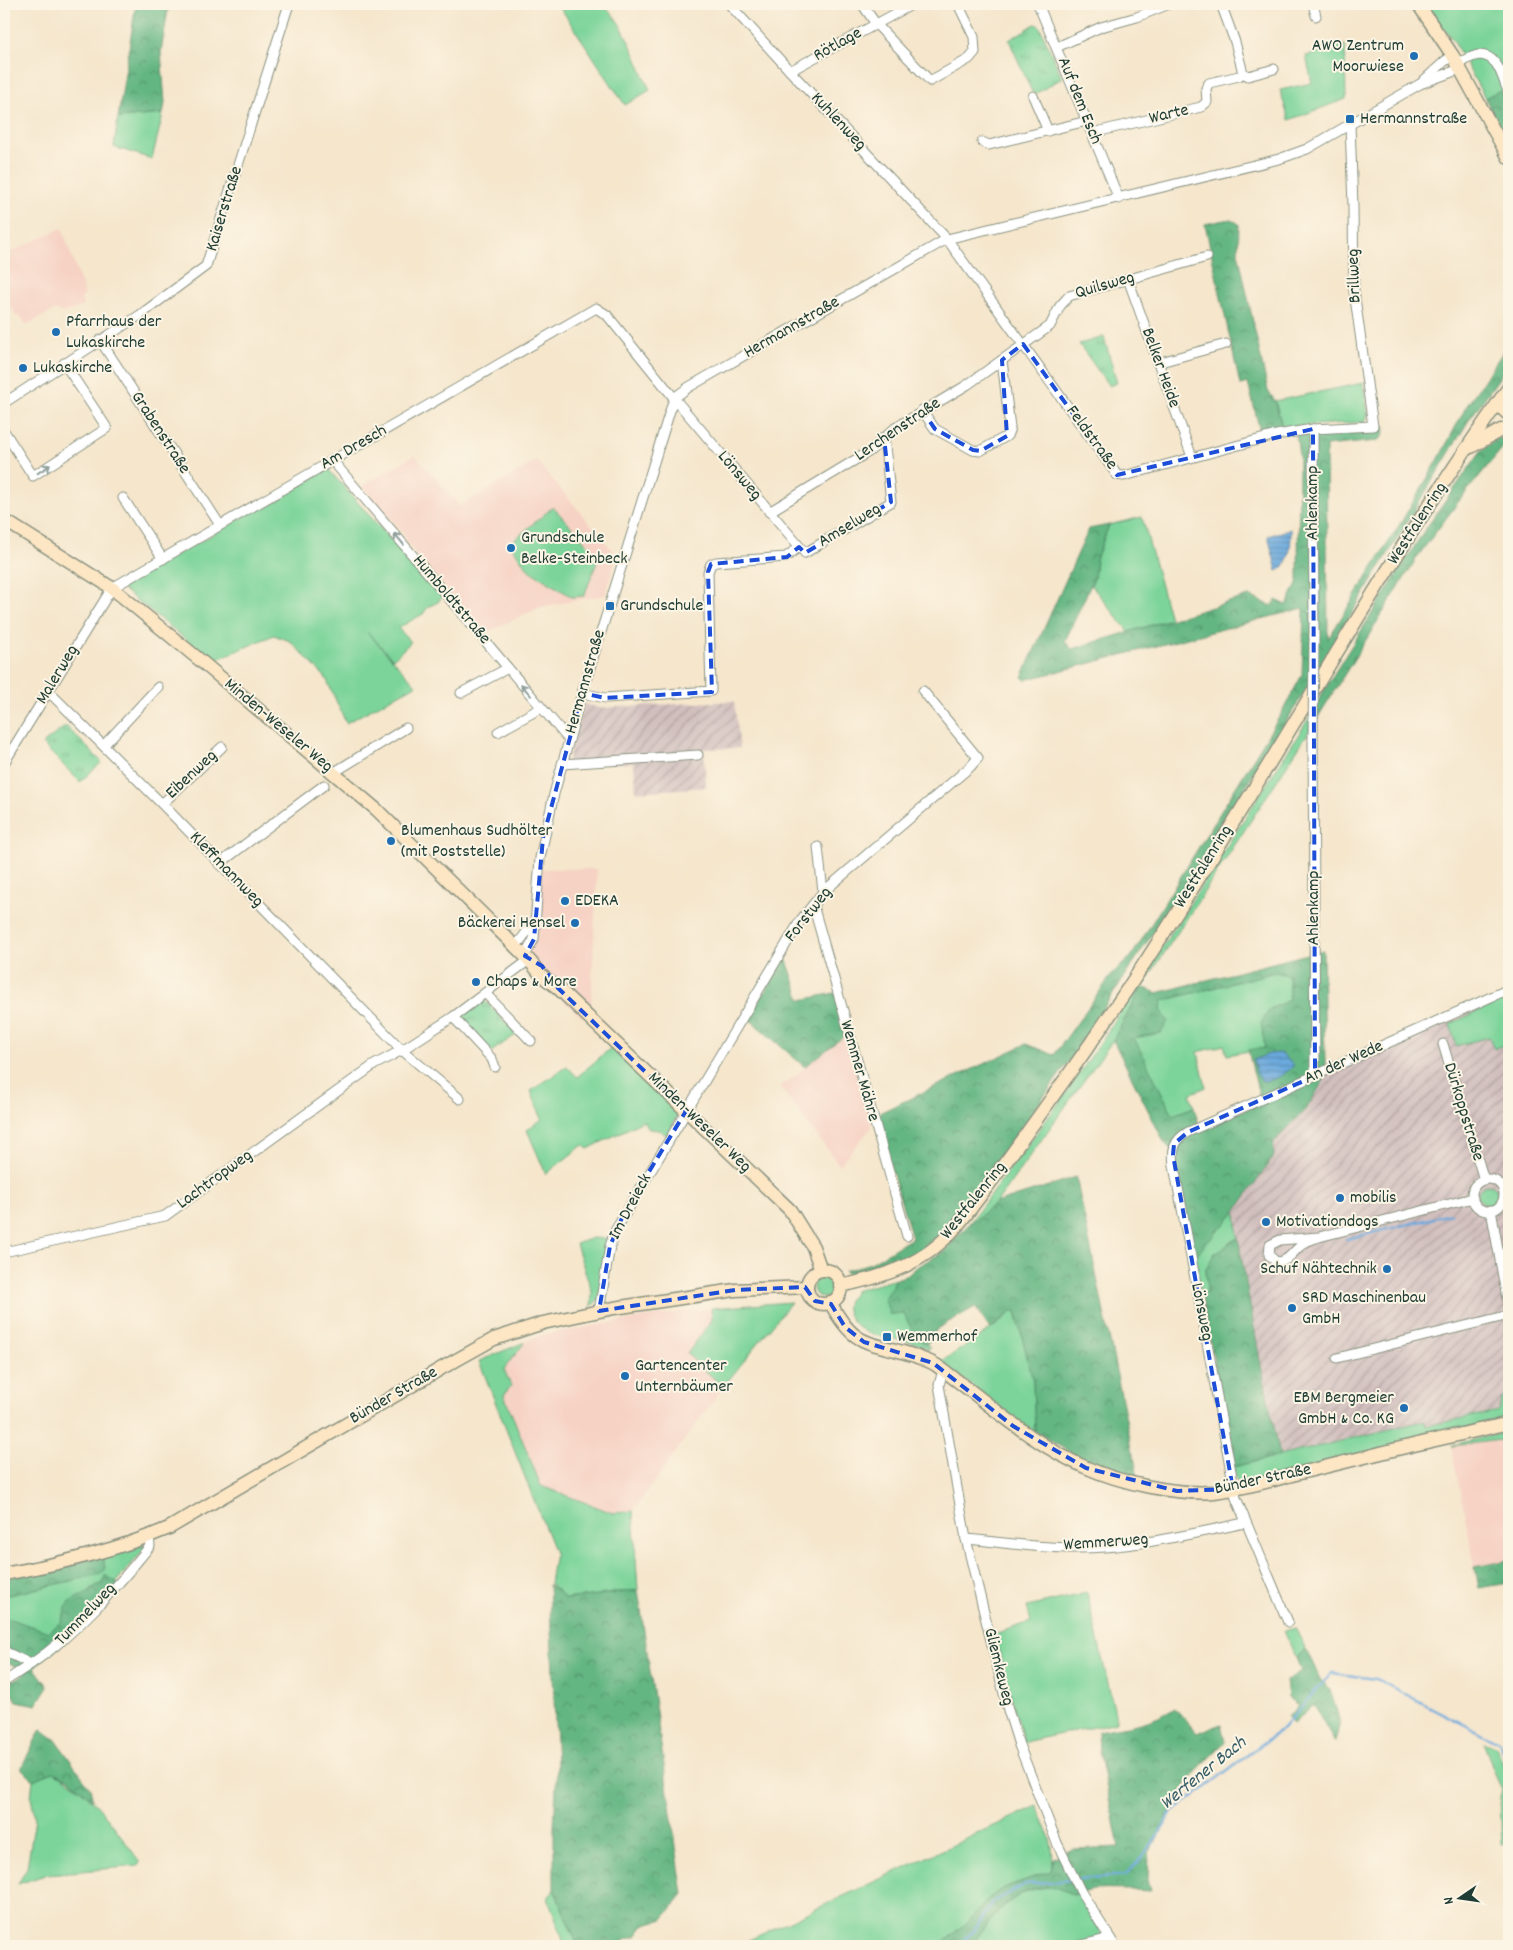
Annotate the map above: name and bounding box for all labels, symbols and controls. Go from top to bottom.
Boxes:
street label: Rötlage [809,21,867,69]
place label: AWO Zentrum Moorwiese [1312,34,1404,80]
marker: AWO Zentrum Moorwiese [1408,50,1420,62]
street label: Auf dem Esch [1050,54,1108,148]
street label: Kuhlenweg [804,87,872,157]
street label: Warte [1147,98,1191,132]
place label: Hermannstraße [1360,107,1467,132]
marker: Hermannstraße [1344,113,1356,125]
street label: Kaiserstraße [200,163,250,255]
street label: Brillweg [1342,248,1368,304]
street label: Quilsweg [1072,266,1138,306]
street label: Hermannstraße [739,290,845,366]
place label: Pfarrhaus der Lukaskirche [66,310,162,356]
street label: Belker Heide [1134,324,1186,412]
marker: Pfarrhaus der Lukaskirche [50,326,62,338]
place label: Lukaskirche [33,356,112,381]
marker: Lukaskirche [17,362,29,374]
street label: Grabenstraße [124,387,196,479]
street label: Lerchenstraße [850,392,946,468]
street label: Feldstraße [1059,401,1123,476]
street label: Am Dresch [316,419,392,477]
street label: Lönsweg [711,445,768,507]
one-way arrow [36,464,50,474]
street label: Ahlenkamp [1301,465,1326,541]
street label: Westfalenring [1382,478,1454,570]
street label: Amselweg [814,497,886,555]
place label: Grundschule Belke-Steinbeck [521,526,628,572]
one-way arrow [393,532,405,545]
marker: Grundschule Belke-Steinbeck [505,542,517,554]
street label: Humboldtstraße [406,550,496,650]
place label: Grundschule [620,594,703,619]
marker: Grundschule [604,600,616,612]
street label: Hermannstraße [559,627,613,737]
street label: Malerweg [30,640,86,709]
street label: Minden-Weseler Weg [218,673,338,779]
one-way arrow [520,683,532,696]
street label: Eibenweg [160,744,224,806]
place label: Blumenhaus Sudhölter (mit Poststelle) [401,819,553,865]
street label: Westfalenring [1169,820,1240,913]
street label: Kleffmannweg [183,826,269,914]
marker: Blumenhaus Sudhölter (mit Poststelle) [385,835,397,847]
street label: Ahlenkamp [1302,870,1327,946]
street label: Forstweg [779,882,839,948]
place label: EDEKA [575,889,619,914]
marker: EDEKA [559,895,571,907]
place label: Bäckerei Hensel [458,911,566,936]
marker: Bäckerei Hensel [569,917,581,929]
place label: Chaps & More [486,970,577,995]
marker: Chaps & More [470,976,482,988]
street label: Wemmer Mähre [833,1018,885,1125]
street label: An der Wede [1301,1034,1388,1092]
street label: Dürkoppstraße [1436,1060,1490,1164]
street label: Minden-Weseler Weg [641,1067,757,1179]
street label: Lachtropweg [172,1144,258,1216]
street label: Westfalenring [935,1157,1013,1245]
street label: Im Dreieck [603,1169,659,1245]
place label: mobilis [1350,1186,1397,1211]
marker: mobilis [1334,1192,1346,1204]
place label: Motivationdogs [1276,1210,1379,1235]
marker: Motivationdogs [1260,1216,1272,1228]
place label: Schuf Nähtechnik [1260,1257,1377,1282]
marker: Schuf Nähtechnik [1381,1263,1393,1275]
street label: Lönsweg [1183,1281,1219,1343]
place label: SRD Maschinenbau GmbH [1302,1286,1426,1332]
marker: SRD Maschinenbau GmbH [1286,1302,1298,1314]
place label: Wemmerhof [897,1325,978,1350]
marker: Wemmerhof [881,1331,893,1343]
place label: Gartencenter Unternbäumer [635,1354,733,1400]
street label: Bünder Straße [345,1361,443,1431]
marker: Gartencenter Unternbäumer [619,1370,631,1382]
place label: EBM Bergmeier GmbH & Co. KG [1293,1386,1394,1432]
marker: EBM Bergmeier GmbH & Co. KG [1398,1402,1410,1414]
street label: Bünder Straße [1213,1458,1314,1502]
street label: Wemmerweg [1063,1528,1149,1558]
street label: Tummelweg [49,1578,123,1652]
street label: Gliemkeweg [976,1625,1020,1709]
water label: Werfener Bach [1155,1730,1254,1817]
north arrow [1436,1872,1486,1922]
text: N [1439,1895,1460,1906]

